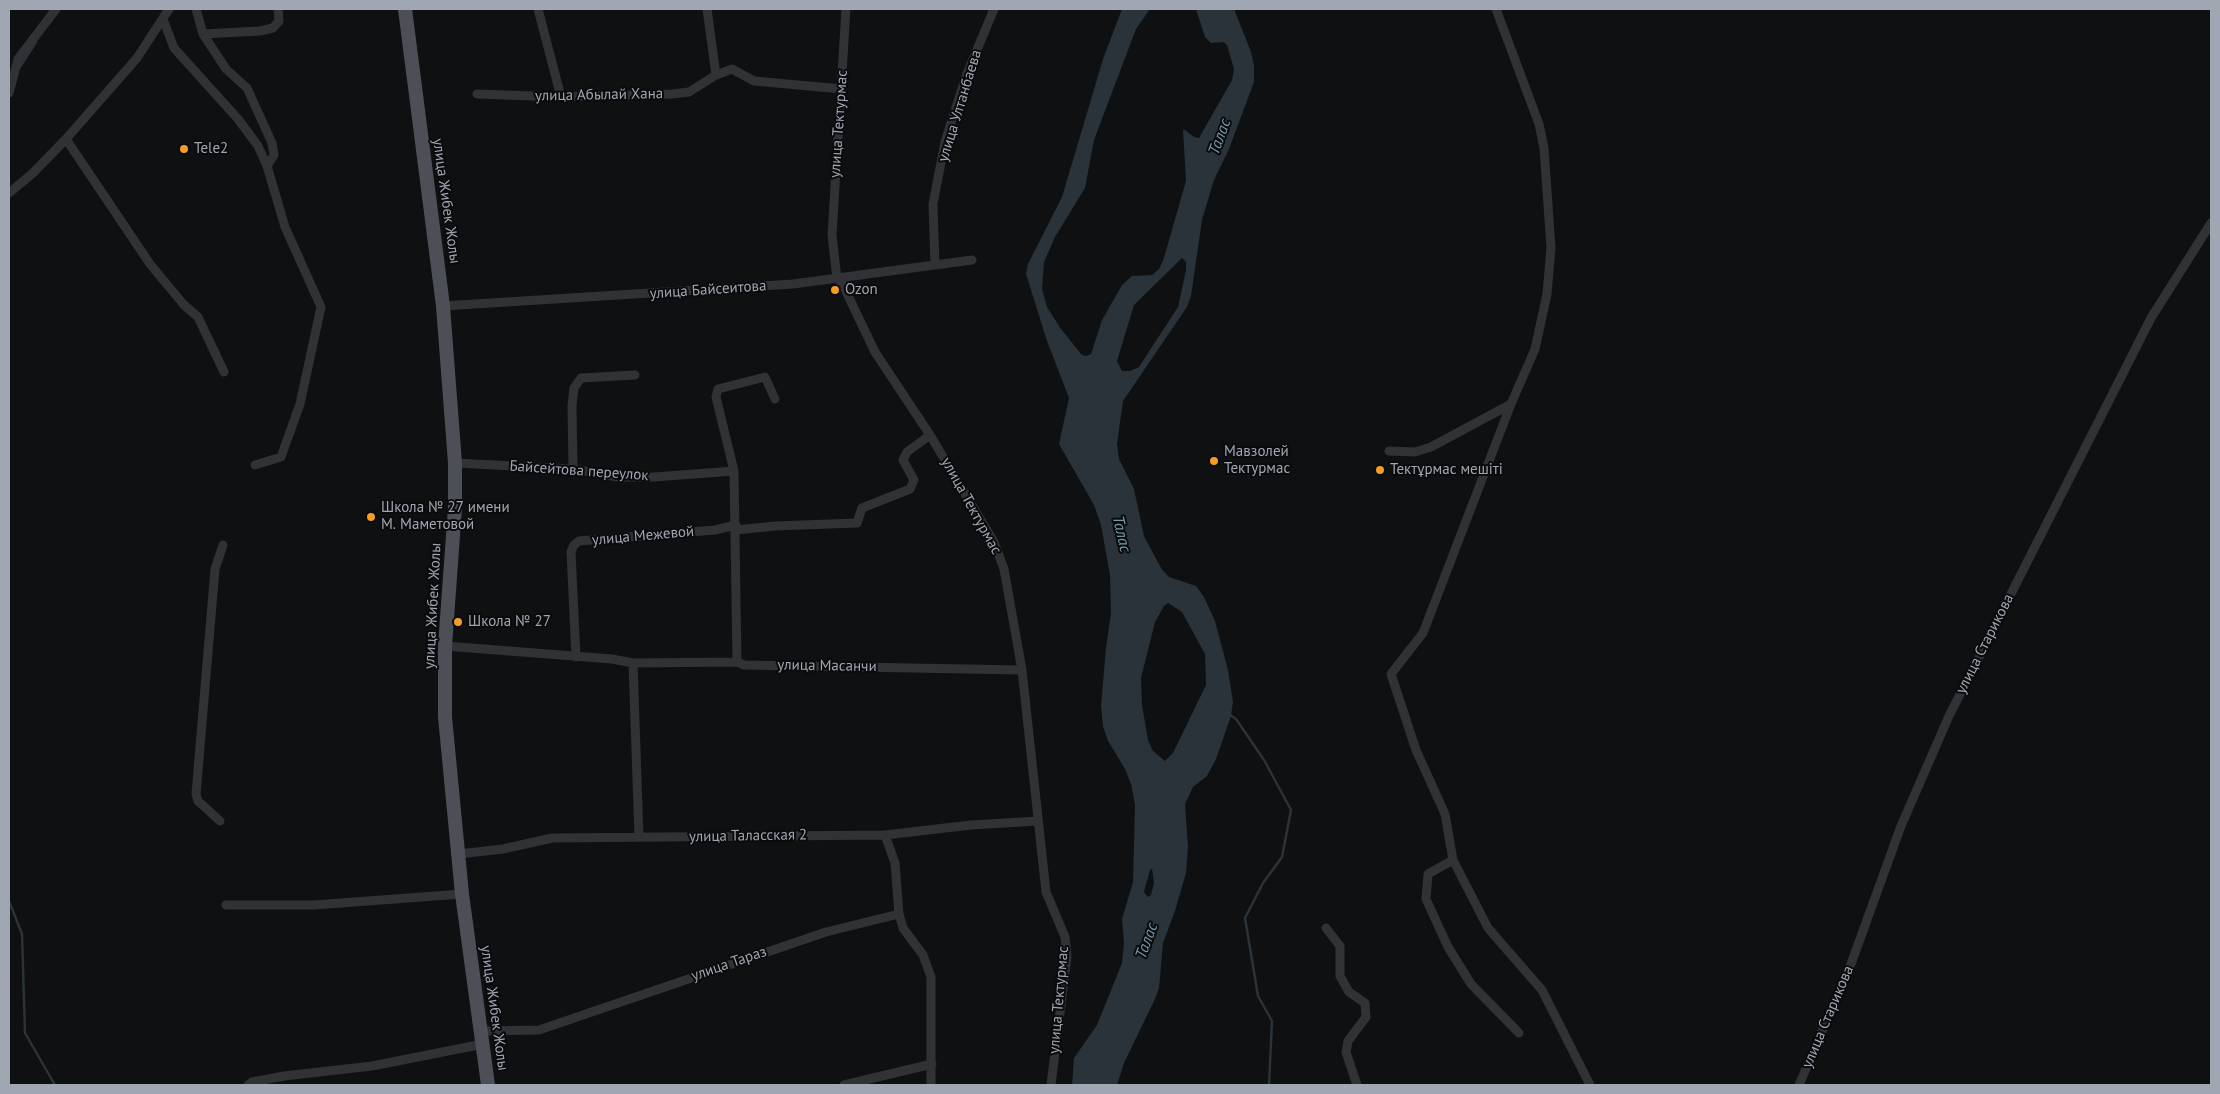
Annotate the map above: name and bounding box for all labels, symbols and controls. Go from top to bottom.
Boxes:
street label: улица Ултанбаева [934,48,986,164]
street label: улица Тектурмас [826,69,852,179]
street label: улица Абылай Хана [535,85,663,105]
water label: Талас [1205,116,1235,158]
street label: улица Жибек Жолы [428,137,464,265]
place label: Tele2 [194,140,228,158]
marker: Tele2 [178,143,190,155]
street label: улица Байсеитова [649,277,767,303]
place label: Ozon [845,281,878,299]
marker: Ozon [829,284,841,296]
place label: Мавзолей Тектурмас [1224,443,1290,478]
street label: улица Тектурмас [937,454,1005,558]
marker: Мавзолей Тектурмас [1208,455,1220,467]
street label: Байсейтова переулок [509,457,649,485]
place label: Тектұрмас мешіті [1390,461,1503,479]
marker: Тектұрмас мешіті [1374,464,1386,476]
place label: Школа № 27 имени М. Маметовой [381,499,510,534]
marker: Школа № 27 имени М. Маметовой [365,511,377,523]
water label: Талас [1107,514,1135,554]
street label: улица Межевой [591,523,695,549]
street label: улица Жибек Жолы [421,542,445,670]
street label: улица Старикова [1952,591,2018,697]
place label: Школа № 27 [468,613,551,631]
marker: Школа № 27 [452,616,464,628]
street label: улица Масанчи [777,656,877,676]
street label: улица Таласская 2 [689,826,807,846]
water label: Талас [1132,920,1162,962]
street label: улица Тараз [689,943,769,985]
street label: улица Жибек Жолы [476,944,512,1072]
street label: улица Тектурмас [1045,945,1073,1055]
street label: улица Старикова [1798,963,1858,1071]

